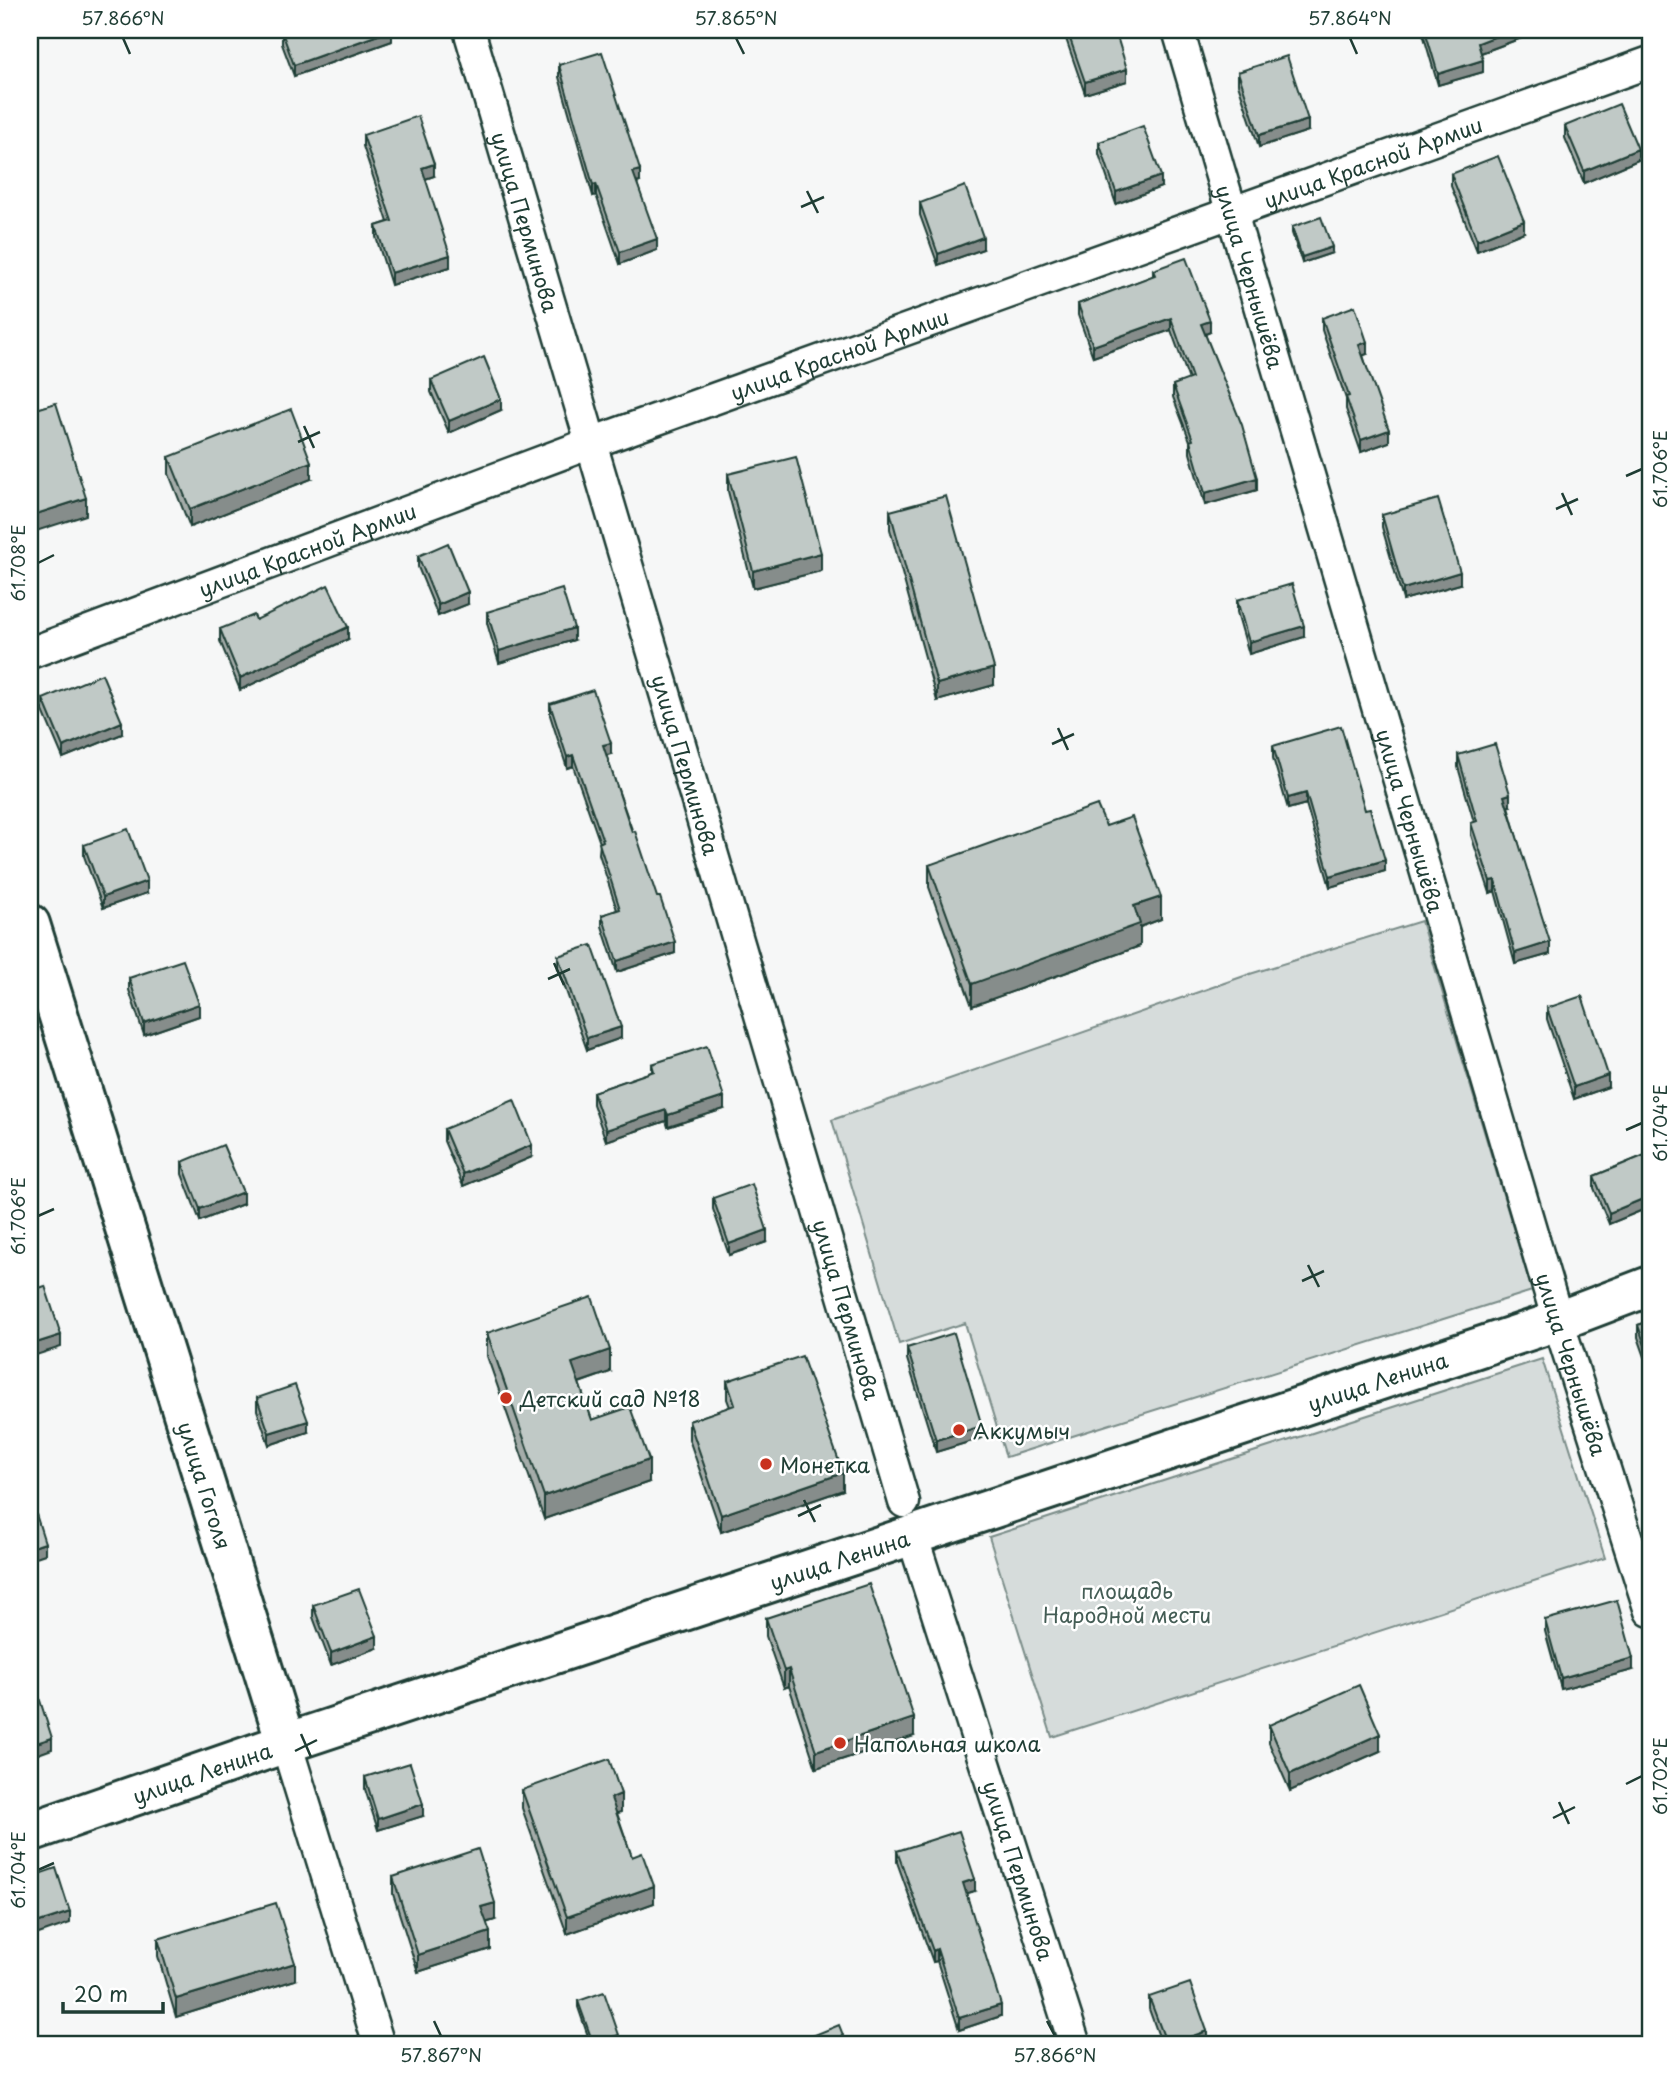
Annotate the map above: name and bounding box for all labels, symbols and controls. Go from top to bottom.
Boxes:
text: 57.866°N [81,4,165,31]
text: 57.865°N [694,4,778,31]
text: 57.864°N [1308,4,1392,31]
street label: улица Красной Армии [1259,108,1487,216]
street label: улица Перминова [484,128,568,316]
street label: улица Чернышёва [1208,181,1293,372]
street label: улица Красной Армии [726,300,953,408]
text: 61.706°E [1646,430,1673,508]
street label: улица Красной Армии [194,494,421,605]
text: 61.708°E [4,524,31,602]
street label: улица Перминова [644,670,728,859]
street label: улица Чернышёва [1368,725,1453,916]
text: 61.704°E [1646,1084,1673,1162]
text: 61.706°E [4,1177,31,1255]
street label: улица Перминова [805,1215,889,1404]
street label: улица Чернышёва [1529,1269,1616,1460]
street label: улица Ленина [1303,1343,1452,1419]
place label: Детский сад №18 [519,1382,701,1414]
marker: Детский сад №18 [498,1390,514,1406]
place label: Аккумыч [973,1414,1071,1446]
street label: улица Гоголя [170,1417,240,1553]
marker: Аккумыч [951,1422,967,1438]
place label: Монетка [780,1448,871,1480]
marker: Монетка [758,1456,774,1472]
street label: улица Ленина [765,1521,914,1598]
park label: площадь Народной мести [1043,1574,1211,1630]
place label: Напольная школа [854,1727,1041,1759]
street label: улица Ленина [128,1733,277,1811]
marker: Напольная школа [832,1735,848,1751]
text: 61.702°E [1646,1737,1673,1815]
street label: улица Перминова [975,1776,1063,1964]
text: 61.704°E [4,1831,31,1909]
scale bar [63,1970,163,2014]
text: 20 m [74,1977,128,2009]
text: 57.867°N [400,2041,482,2068]
text: 57.866°N [1013,2041,1097,2068]

